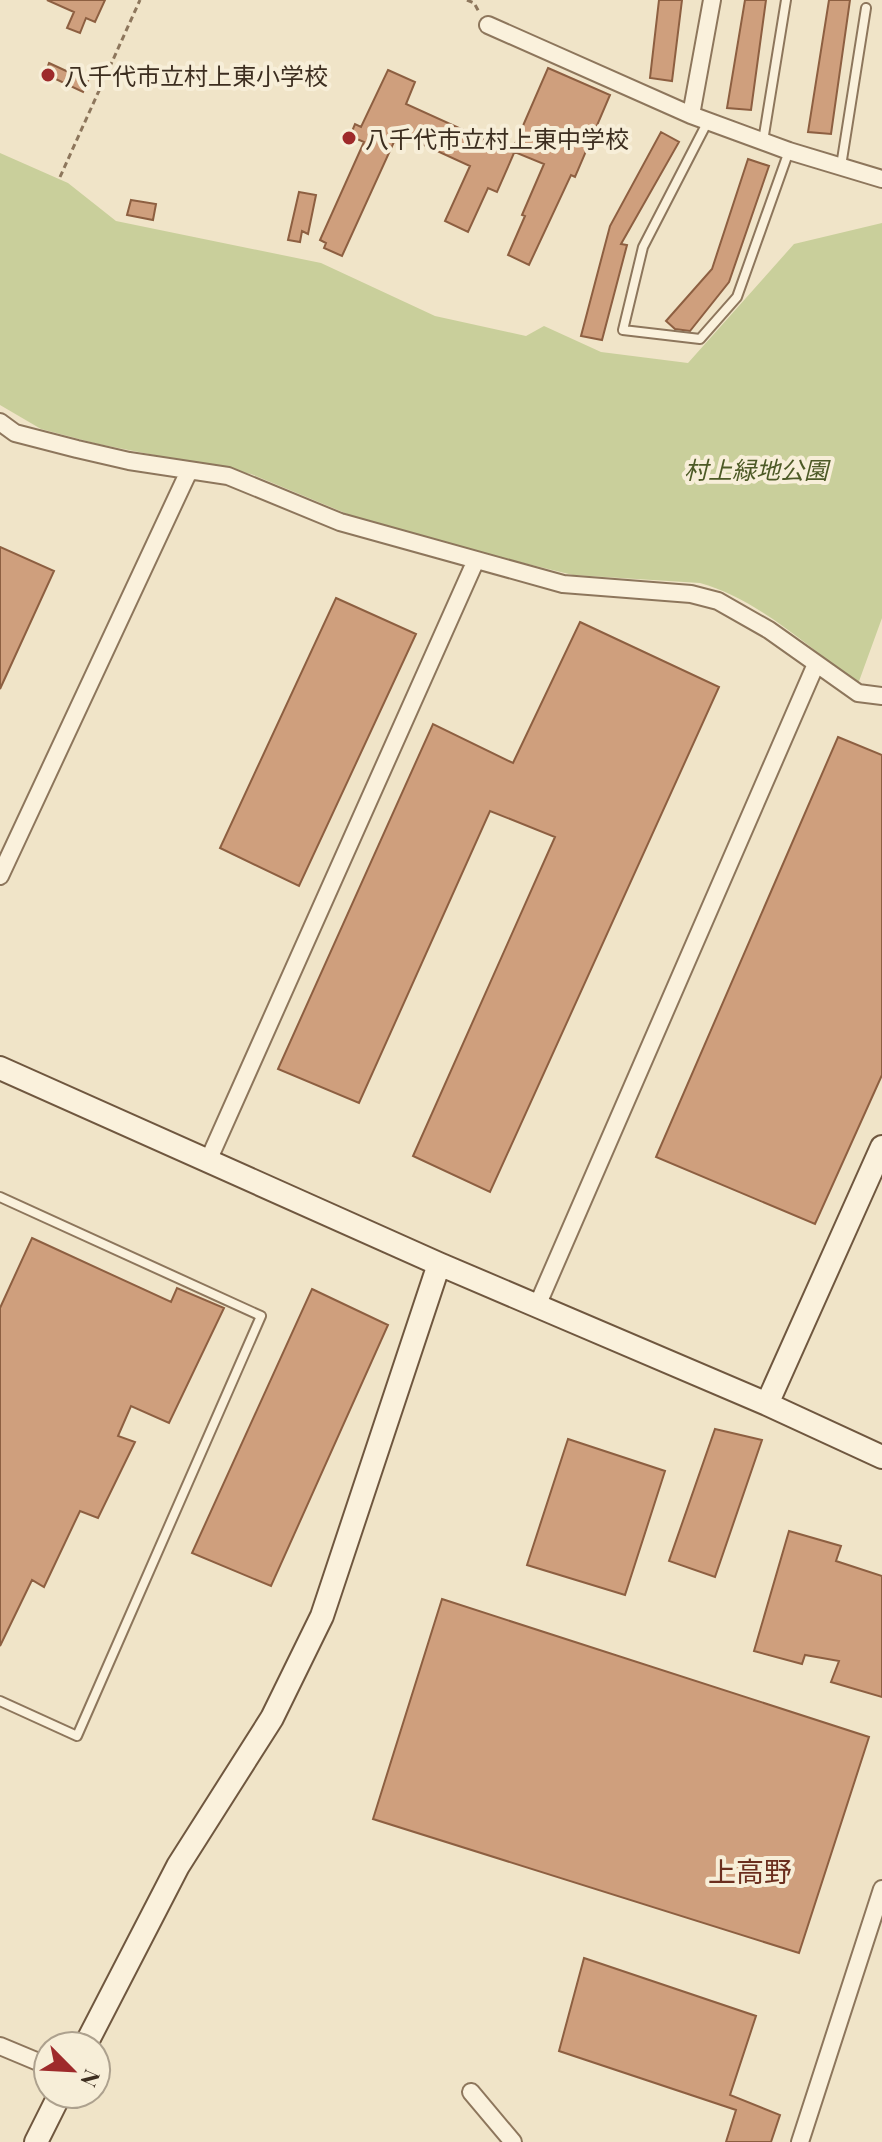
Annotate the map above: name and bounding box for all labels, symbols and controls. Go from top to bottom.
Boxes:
place label: 八千代市立村上東小学校 [64,59,328,91]
marker: 八千代市立村上東小学校 [39,66,57,84]
place label: 八千代市立村上東中学校 [365,122,629,154]
marker: 八千代市立村上東中学校 [340,129,358,147]
park label: 村上緑地公園 [684,453,831,485]
district label: 上高野 [708,1852,792,1889]
north arrow [32,2030,112,2110]
text: N [74,2065,108,2092]

